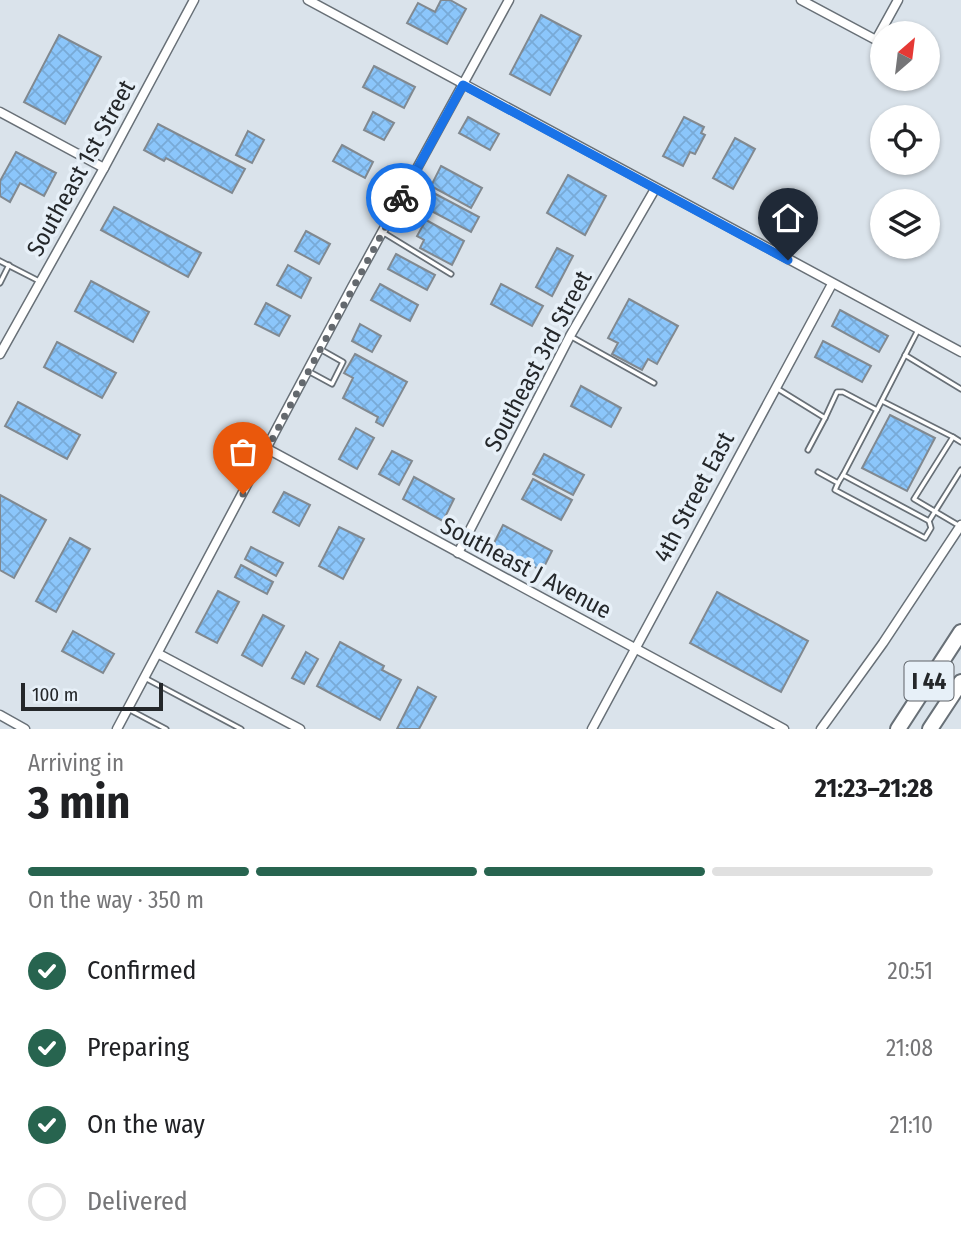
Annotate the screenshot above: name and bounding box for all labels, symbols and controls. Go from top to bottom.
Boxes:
north arrow [870,21,940,91]
map controls [870,21,940,259]
street label: Southeast 1st Street [21,75,141,261]
button: locate [870,105,940,175]
courier [366,163,436,233]
icon: bike [382,179,420,217]
pin [758,188,818,260]
button: layers [870,189,940,259]
icon: home [769,199,807,237]
street label: Southeast 3rd Street [479,266,598,456]
pin [213,422,273,494]
street label: 4th Street East [648,427,740,567]
icon: bag [224,433,262,471]
street label: Southeast J Avenue [436,511,616,625]
road number: I 44 [904,662,954,701]
scale bar [21,680,163,712]
text: 100 m [32,683,78,706]
text: Arriving in [28,749,124,777]
text: 21:23–21:28 [815,773,933,804]
text: 3 min [28,775,130,830]
text: On the way · 350 m [28,886,204,914]
icon: check [28,952,66,990]
text: Confirmed [87,955,197,986]
text: 20:51 [888,957,933,985]
icon: check [28,1029,66,1067]
text: Preparing [87,1032,189,1063]
text: 21:08 [886,1034,933,1062]
icon: check [28,1106,66,1144]
text: On the way [87,1109,205,1140]
text: 21:10 [890,1111,933,1139]
text: Delivered [87,1186,188,1217]

